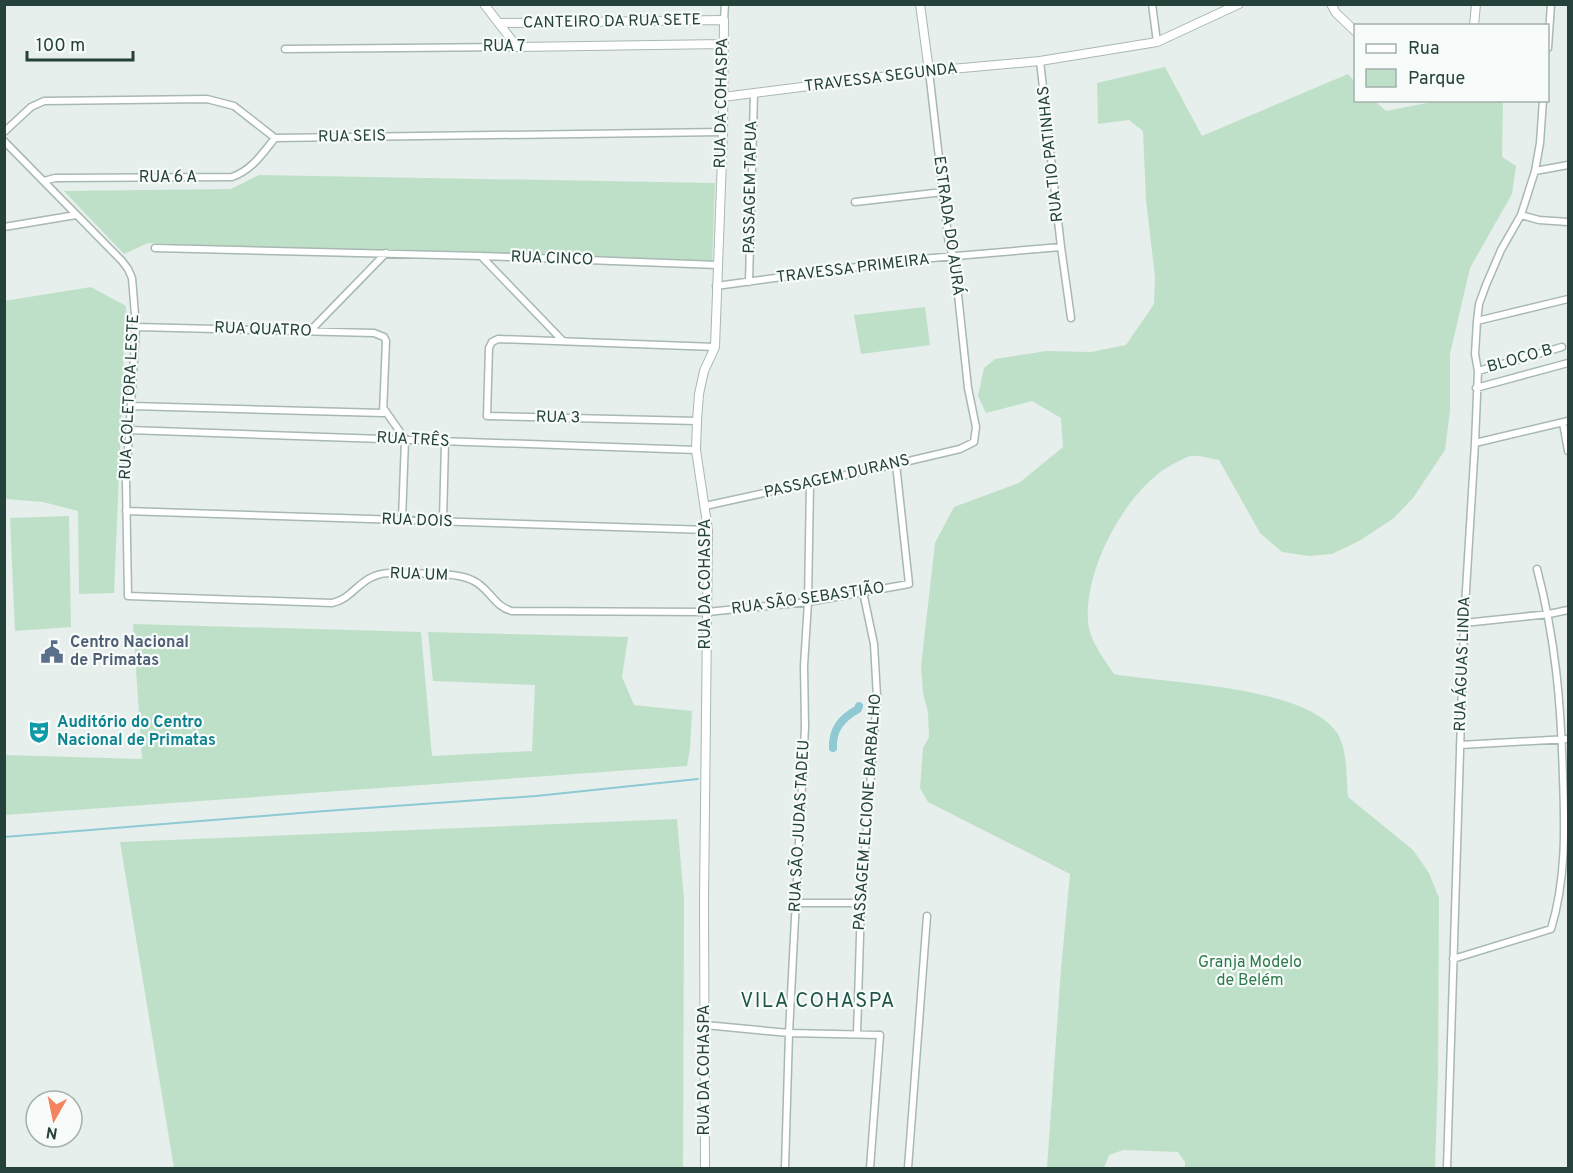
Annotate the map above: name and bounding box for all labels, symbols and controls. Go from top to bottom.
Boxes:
street label: CANTEIRO DA RUA SETE [523,10,701,34]
scale bar [27,24,134,62]
legend [1354,24,1549,102]
text: 100 m [36,35,85,58]
street label: RUA 7 [483,37,525,57]
street label: RUA DA COHASPA [711,37,733,169]
text: Rua [1408,38,1439,61]
street label: TRAVESSA SEGUNDA [803,59,959,97]
text: Parque [1408,68,1465,91]
street label: RUA TIO PATINHAS [1034,85,1068,223]
street label: PASSAGEM TAPUA [740,120,762,254]
street label: RUA SEIS [318,126,386,148]
street label: ESTRADA DO AURÁ [928,155,970,297]
street label: RUA 6 A [139,168,197,188]
street label: RUA CINCO [510,248,594,270]
street label: TRAVESSA PRIMEIRA [775,250,931,288]
street label: RUA COLETORA LESTE [116,314,144,480]
street label: RUA QUATRO [214,318,312,342]
street label: BLOCO B [1485,340,1555,378]
street label: RUA 3 [536,408,580,428]
street label: RUA TRÊS [376,426,450,452]
street label: PASSAGEM DURANS [762,451,912,503]
street label: RUA DOIS [381,510,453,532]
street label: RUA DA COHASPA [696,518,716,650]
street label: RUA UM [389,564,449,586]
street label: RUA SÃO SEBASTIÃO [730,575,886,620]
street label: RUA ÁGUAS LINDA [1449,596,1475,732]
place label: Centro Nacional de Primatas [70,633,189,671]
public building icon: Centro Nacional de Primatas [39,639,65,665]
street label: PASSAGEM ELCIONE BARBALHO [850,693,886,931]
place label: Auditório do Centro Nacional de Primatas [57,713,216,751]
theatre icon: Auditório do Centro Nacional de Primatas [26,719,52,745]
street label: RUA SÃO JUDAS TADEU [782,739,815,913]
park label: Granja Modelo de Belém [1198,953,1302,991]
district label: VILA COHASPA [740,989,896,1015]
street label: RUA DA COHASPA [695,1004,715,1136]
north arrow [24,1089,84,1149]
text: N [45,1121,59,1143]

